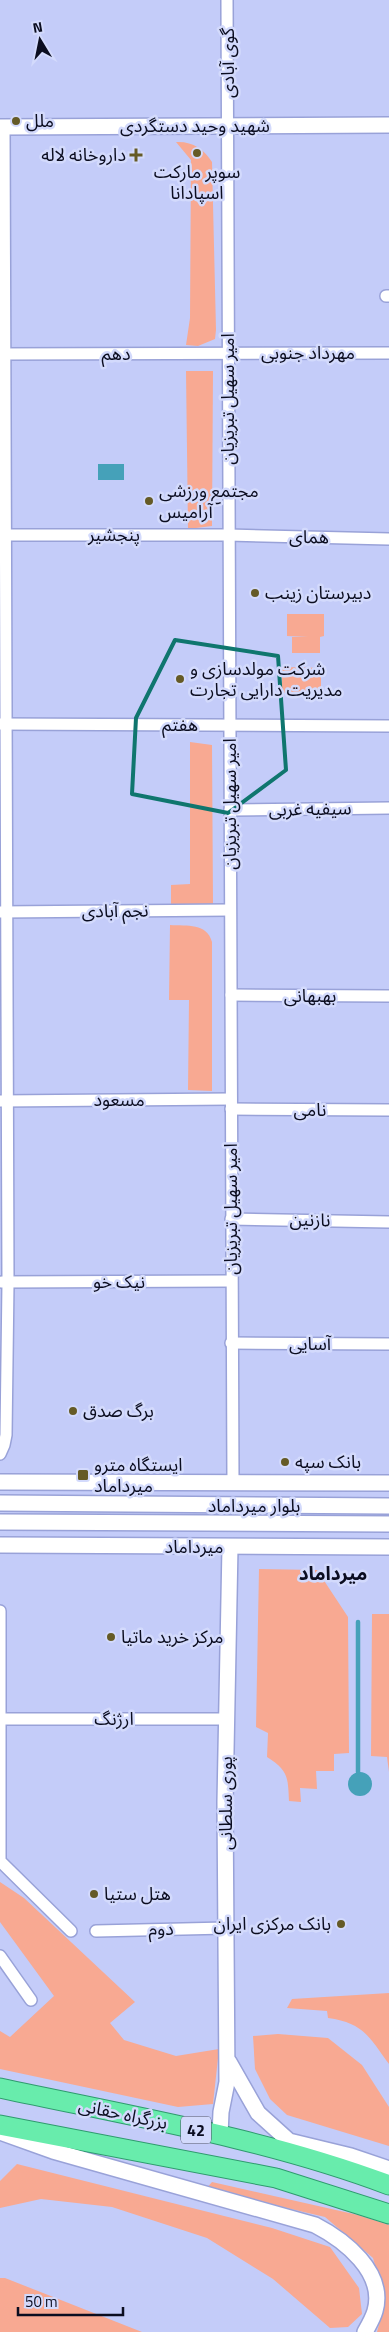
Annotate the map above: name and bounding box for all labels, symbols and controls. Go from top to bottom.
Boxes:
north arrow [15,15,65,65]
text: N [31,16,44,38]
street label: گوی آبادی [214,27,241,98]
place label: ملل [26,107,54,134]
street label: شهید وحید دستگردی [120,112,270,139]
marker: ملل [10,115,22,127]
place label: داروخانه لاله [41,141,126,168]
marker: سوپر مارکت اسپادانا [191,147,203,159]
marker: داروخانه لاله [130,149,142,161]
place label: سوپر مارکت اسپادانا [154,158,240,206]
street label: امیر سهیل تبریزیان [214,333,241,465]
street label: مهرداد جنوبی [261,339,355,366]
street label: دهم [101,340,131,367]
place label: مجتمع ورزشی آرامیس [159,477,259,525]
marker: مجتمع ورزشی آرامیس [143,495,155,507]
street label: پنجشیر [87,521,140,548]
street label: همای [289,523,329,550]
place label: دبیرستان زینب [265,579,371,606]
marker: دبیرستان زینب [249,587,261,599]
place label: شرکت مولدسازی و مدیریت دارایی تجارت [190,655,342,703]
marker: شرکت مولدسازی و مدیریت دارایی تجارت [174,673,186,685]
street label: هفتم [162,711,198,738]
street label: امیر سهیل تبریزیان [216,738,243,870]
street label: سیفیه غربی [268,794,352,823]
street label: نجم آبادی [81,896,149,925]
street label: بهبهانی [284,982,336,1009]
street label: مسعود [93,1086,145,1113]
street label: نامی [294,1096,326,1123]
street label: امیر سهیل تبریزیان [217,1143,244,1275]
street label: نازنین [289,1206,331,1233]
street label: نیک خو [93,1268,145,1295]
street label: آسایی [289,1330,332,1357]
place label: برگ صدق [83,1397,154,1424]
marker: برگ صدق [67,1405,79,1417]
place label: بانک سپه [295,1448,361,1475]
place label: ایستگاه مترو میرداماد [94,1451,183,1499]
marker: بانک سپه [279,1456,291,1468]
marker: ایستگاه مترو میرداماد [76,1468,90,1482]
street label: بلوار میرداماد [208,1492,300,1519]
street label: میرداماد [165,1533,223,1560]
district label: میرداماد [299,1558,367,1587]
place label: مرکز خرید ماتیا [121,1623,224,1650]
marker: مرکز خرید ماتیا [105,1631,117,1643]
street label: ارژنگ [94,1705,134,1732]
street label: پوری سلطانی [212,1756,239,1850]
place label: هتل ستیا [104,1880,171,1907]
marker: هتل ستیا [88,1888,100,1900]
place label: بانک مرکزی ایران [214,1910,331,1937]
street label: دوم [148,1915,174,1943]
marker: بانک مرکزی ایران [335,1918,347,1930]
street label: بزرگراه حقانی [76,2091,170,2136]
road number: 42 [181,2116,211,2144]
scale bar [18,2284,122,2316]
text: 50 m [25,2290,58,2313]

